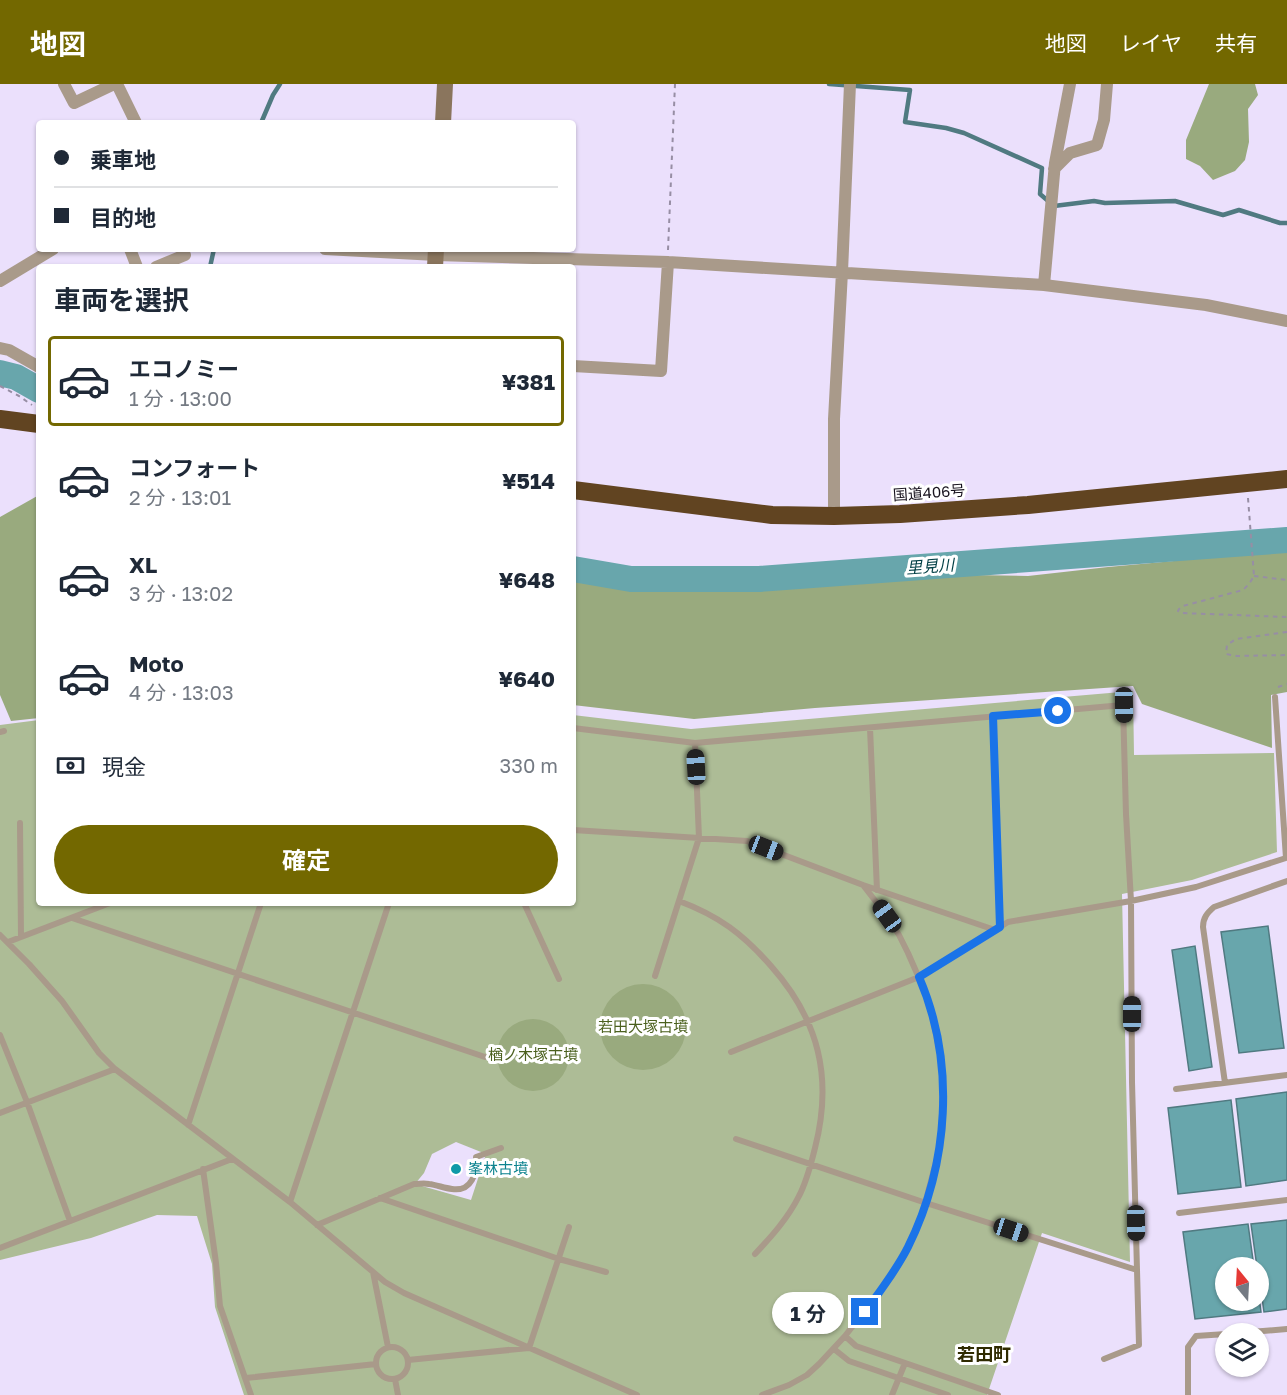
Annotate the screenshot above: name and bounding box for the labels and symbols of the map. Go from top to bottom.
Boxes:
street label: 国道406号 [892,480,966,504]
water label: 里見川 [905,554,957,578]
car [1115,687,1133,723]
route start [1044,697,1071,724]
car [686,749,706,785]
car [746,833,786,863]
car [869,896,905,936]
car [1123,996,1141,1032]
park label: 若田大塚古墳 [598,1017,688,1035]
park label: 楢ノ木塚古墳 [488,1045,578,1063]
place label: 峯林古墳 [468,1159,528,1177]
marker: 峯林古墳 [449,1162,463,1176]
car [1127,1205,1145,1241]
car [991,1216,1031,1244]
north arrow [1215,1257,1269,1311]
callout: 1 分 [772,1291,844,1333]
route end [851,1298,878,1325]
district label: 若田町 [957,1343,1011,1365]

